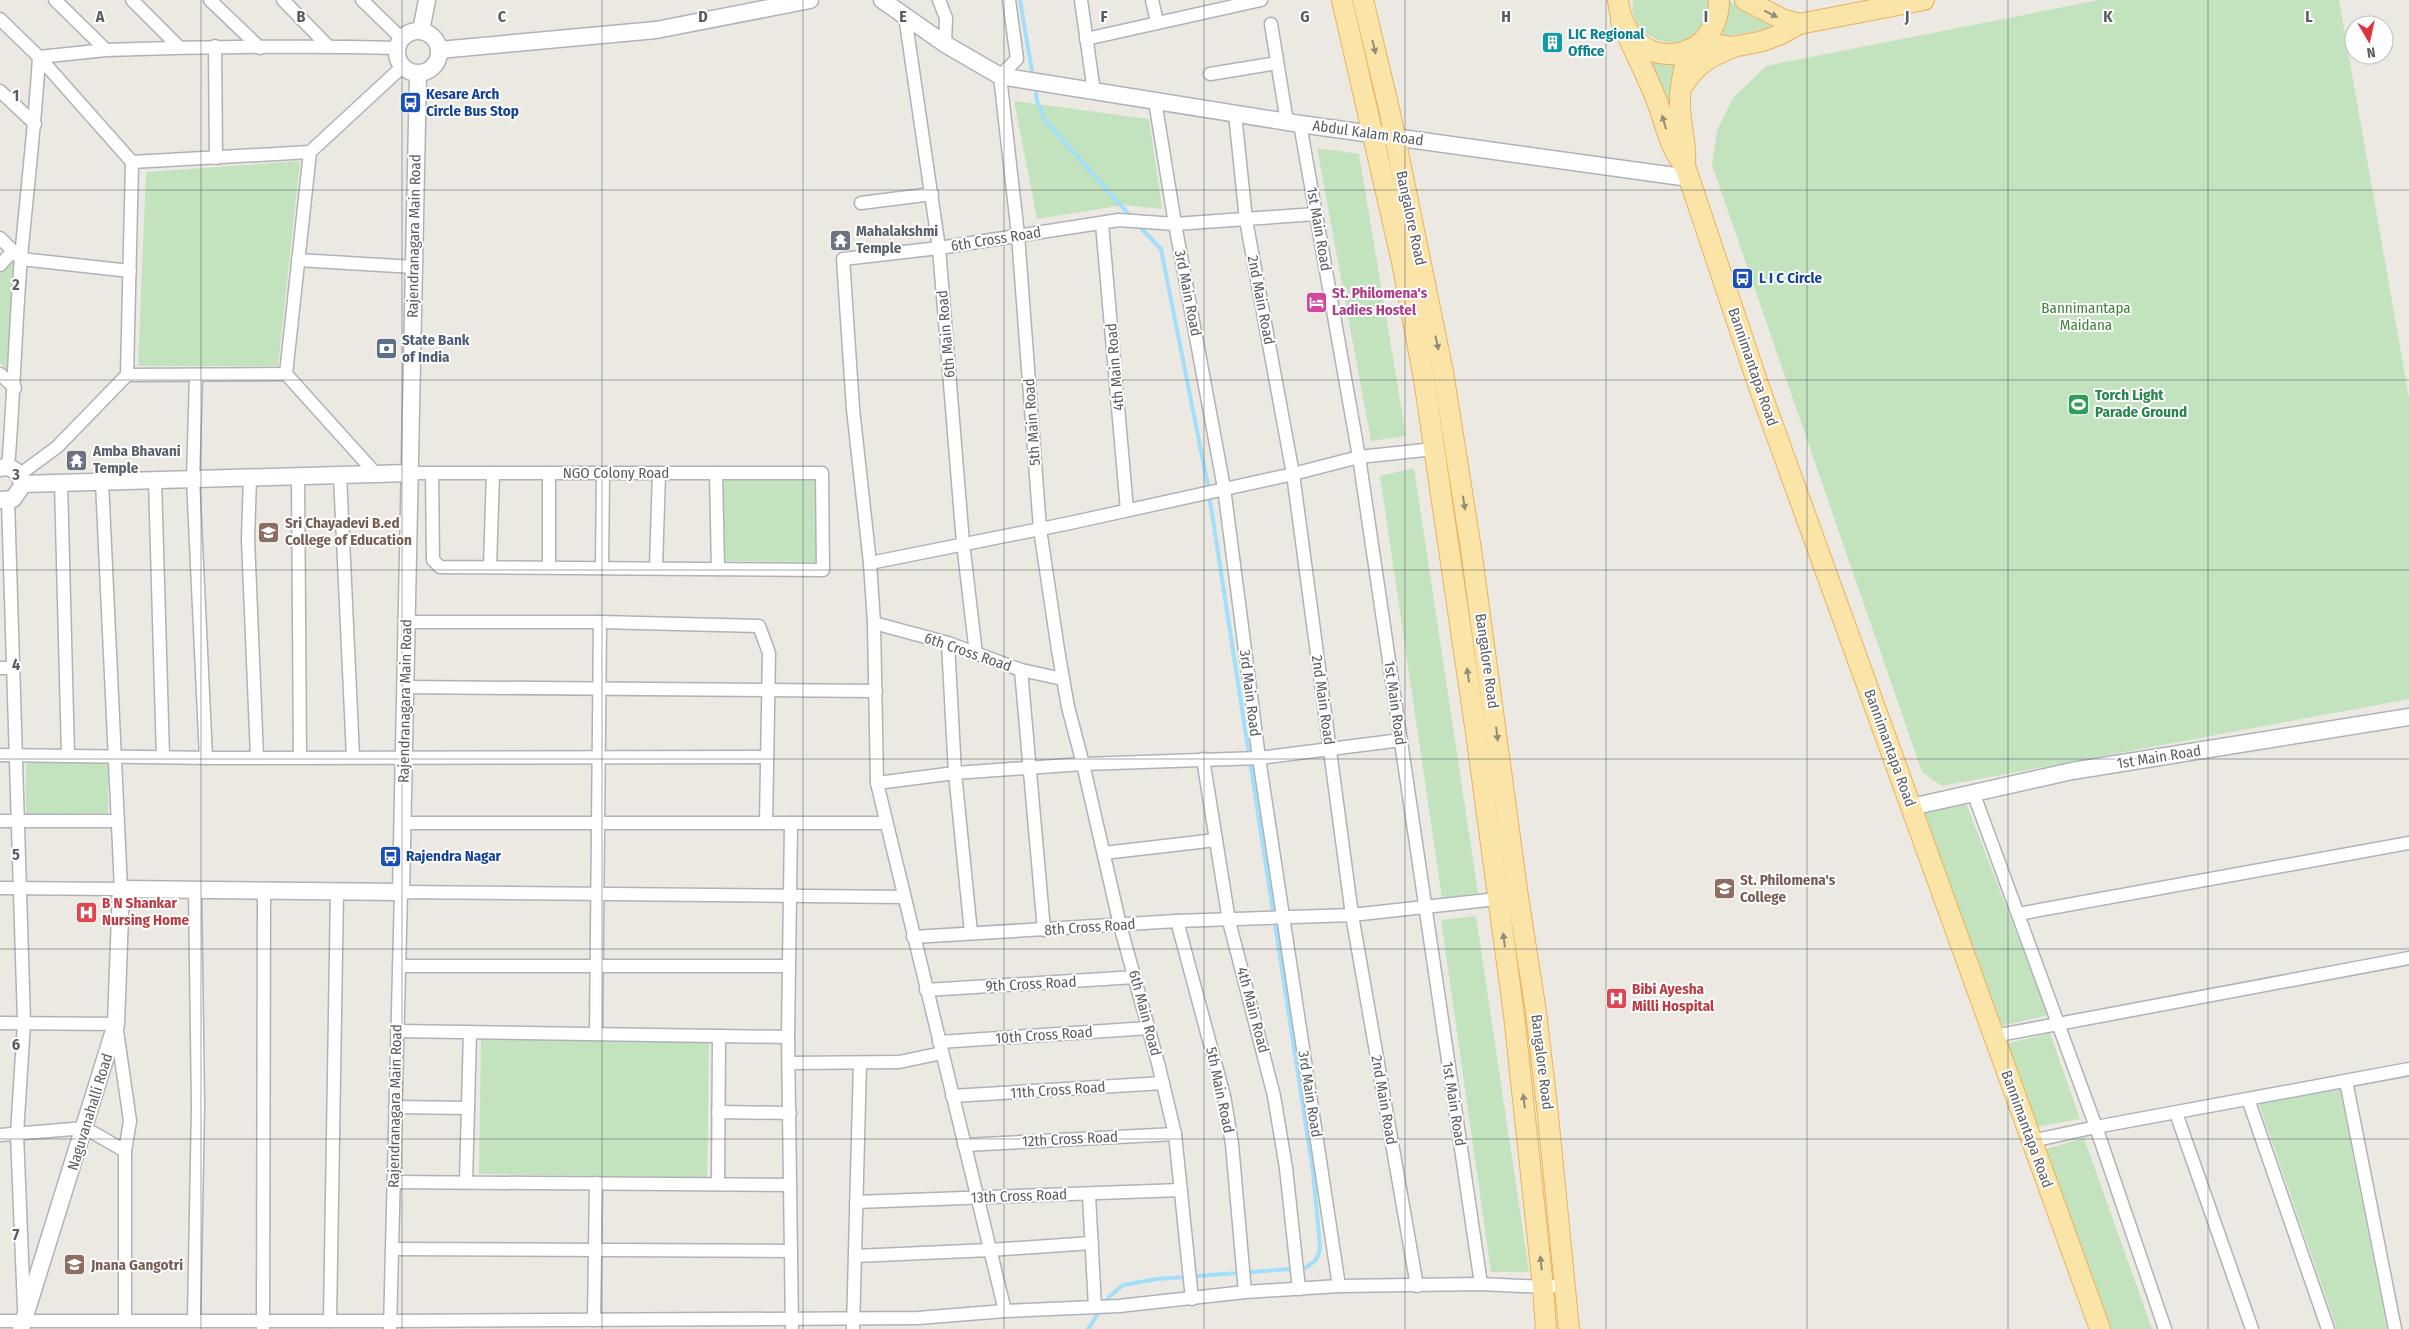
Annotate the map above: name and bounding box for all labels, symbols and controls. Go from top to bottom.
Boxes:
text: A [95,7,105,26]
text: B [297,7,306,26]
text: C [498,7,507,26]
text: D [698,7,708,26]
text: E [899,7,907,26]
text: F [1100,7,1108,26]
text: G [1300,7,1310,26]
text: H [1501,7,1511,26]
text: I [1704,7,1708,26]
text: J [1904,7,1909,26]
text: K [2103,7,2113,26]
text: L [2305,7,2313,26]
one-way arrow [1764,10,1778,18]
north arrow [2344,15,2394,65]
place label: LIC Regional Office [1568,25,1645,60]
building icon: LIC Regional Office [1540,31,1564,55]
one-way arrow [1370,40,1378,55]
text: N [2365,43,2376,61]
place label: Kesare Arch Circle Bus Stop [426,85,519,120]
text: 1 [13,86,19,105]
bus stop icon: Kesare Arch Circle Bus Stop [398,91,422,115]
one-way arrow [1660,115,1668,130]
street label: Abdul Kalam Road [1311,116,1425,150]
street label: Rajendranagara Main Road [404,154,424,318]
street label: Bangalore Road [1392,169,1430,267]
street label: 1st Main Road [1303,186,1335,272]
place label: Mahalakshmi Temple [856,222,938,257]
street label: 6th Cross Road [950,223,1042,255]
temple icon: Mahalakshmi Temple [828,228,852,252]
street label: 3rd Main Road [1171,248,1205,338]
street label: 2nd Main Road [1244,254,1278,346]
bus stop icon: L I C Circle [1731,266,1755,290]
place label: L I C Circle [1759,269,1823,287]
text: 2 [11,275,20,294]
place label: St. Philomena's Ladies Hostel [1332,284,1428,319]
street label: 6th Main Road [933,289,959,379]
hotel icon: St. Philomena's Ladies Hostel [1304,290,1328,314]
park label: Bannimantapa Maidana [2041,299,2131,334]
street label: Bannimantapa Road [1724,305,1782,429]
street label: 4th Main Road [1102,322,1128,412]
place label: State Bank of India [402,331,470,366]
one-way arrow [1433,336,1441,351]
bank icon: State Bank of India [374,337,398,361]
street label: 5th Main Road [1020,378,1044,466]
place label: Torch Light Parade Ground [2095,386,2187,421]
sports icon: Torch Light Parade Ground [2067,392,2091,416]
place label: Amba Bhavani Temple [92,442,181,477]
temple icon: Amba Bhavani Temple [65,448,89,472]
street label: NGO Colony Road [563,464,669,482]
text: 3 [11,465,20,484]
one-way arrow [1461,496,1469,512]
place label: Sri Chayadevi B.ed College of Education [285,514,412,549]
school or university icon: Sri Chayadevi B.ed College of Education [257,520,281,544]
street label: Bangalore Road [1471,612,1503,710]
street label: Rajendranagara Main Road [395,619,415,783]
street label: 6th Cross Road [922,629,1014,675]
street label: 3rd Main Road [1236,648,1264,738]
street label: 2nd Main Road [1308,654,1338,746]
text: 4 [12,655,20,674]
street label: 1st Main Road [1380,660,1410,746]
one-way arrow [1463,667,1471,683]
street label: Bannimantapa Road [1860,687,1920,809]
one-way arrow [1493,726,1501,742]
street label: 1st Main Road [2116,741,2202,773]
bus stop icon: Rajendra Nagar [378,844,402,868]
text: 5 [12,845,20,864]
place label: Rajendra Nagar [406,847,502,865]
place label: St. Philomena's College [1740,871,1836,906]
school or university icon: St. Philomena's College [1712,877,1736,901]
place label: B N Shankar Nursing Home [102,894,189,929]
hospital icon: B N Shankar Nursing Home [74,900,98,924]
street label: 8th Cross Road [1044,915,1136,939]
one-way arrow [1500,932,1508,948]
street label: 4th Main Road [1233,965,1273,1055]
street label: 6th Main Road [1125,968,1165,1058]
street label: 9th Cross Road [985,973,1077,995]
place label: Bibi Ayesha Milli Hospital [1632,980,1715,1015]
hospital icon: Bibi Ayesha Milli Hospital [1604,986,1628,1010]
street label: Bangalore Road [1527,1013,1557,1111]
street label: 10th Cross Road [995,1023,1093,1047]
street label: Rajendranagara Main Road [385,1024,405,1188]
text: 6 [12,1035,20,1054]
street label: 5th Main Road [1202,1045,1238,1135]
street label: 3rd Main Road [1294,1049,1326,1139]
street label: Naguvanahalli Road [64,1051,116,1173]
street label: 2nd Main Road [1367,1054,1401,1146]
street label: 1st Main Road [1438,1061,1470,1147]
street label: Bannimantapa Road [1997,1068,2057,1190]
street label: 11th Cross Road [1010,1078,1106,1102]
one-way arrow [1520,1093,1528,1109]
street label: 12th Cross Road [1022,1127,1118,1151]
street label: 13th Cross Road [971,1185,1067,1207]
text: 7 [13,1225,20,1244]
school or university icon: Jnana Gangotri [63,1253,87,1277]
one-way arrow [1537,1255,1545,1271]
place label: Jnana Gangotri [90,1256,183,1274]

